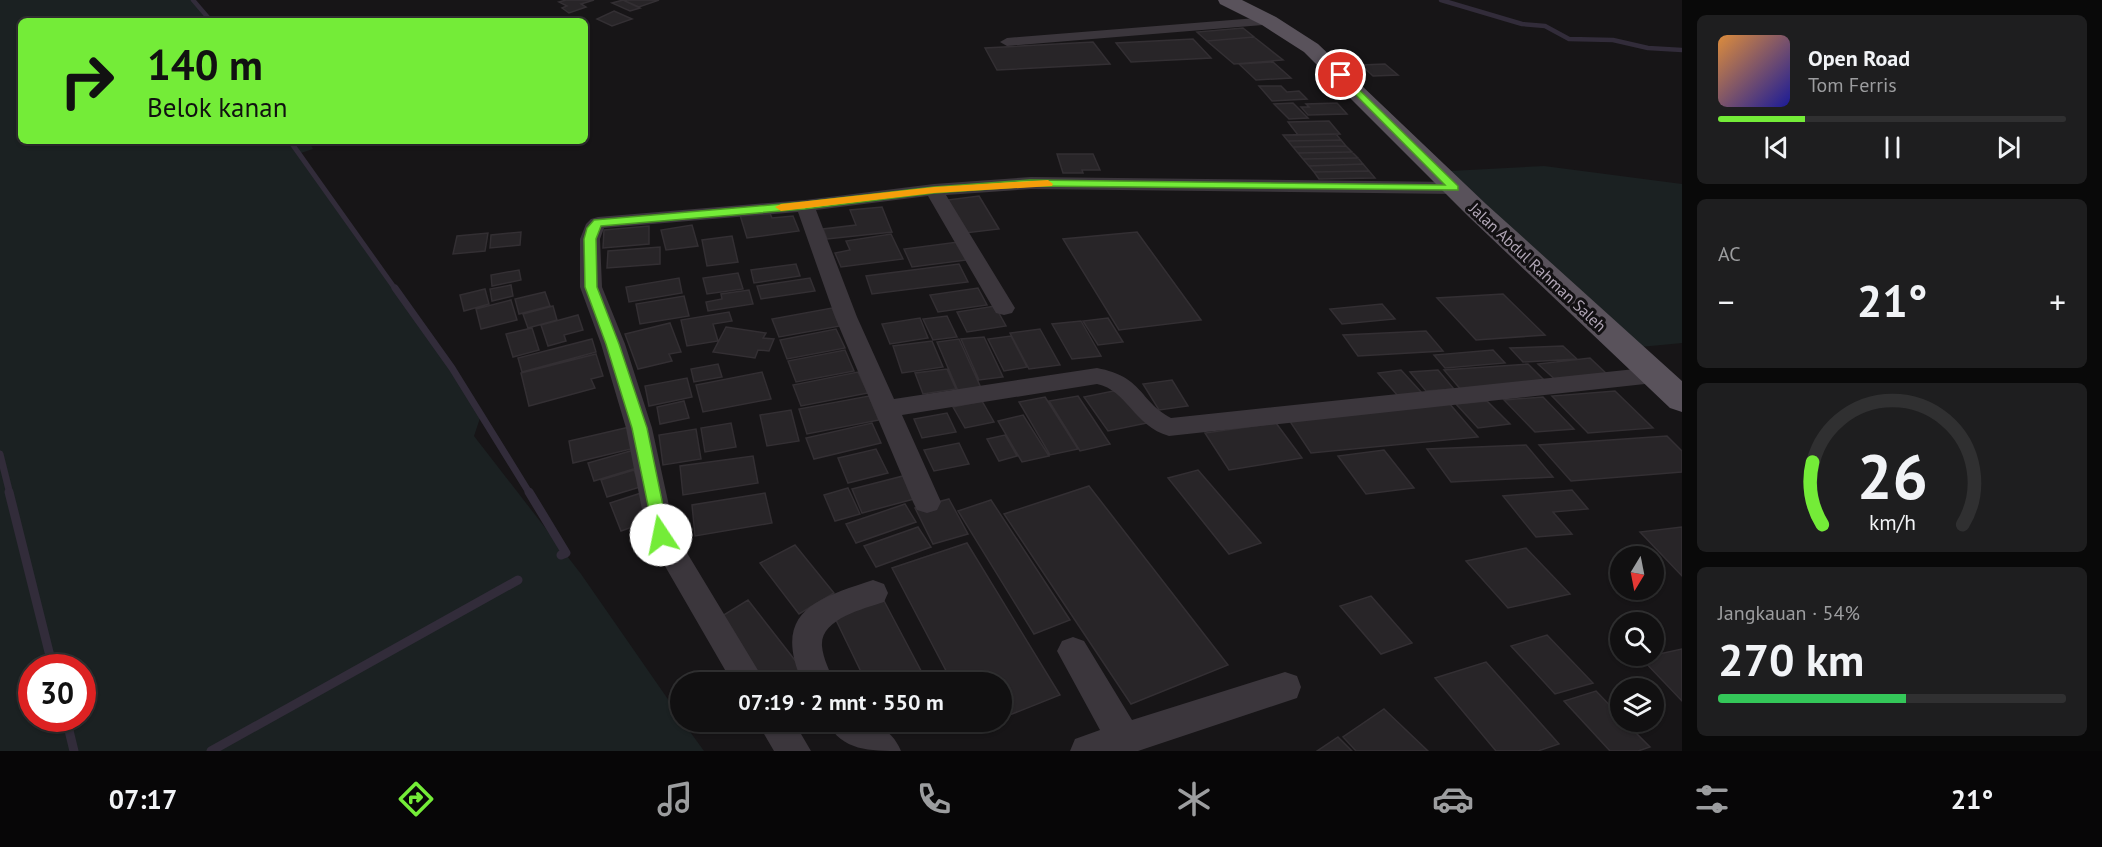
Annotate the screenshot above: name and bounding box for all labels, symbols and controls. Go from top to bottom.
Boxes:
text: 140 m [147,37,263,92]
icon: right [48,42,126,120]
text: Open Road [1808,44,1910,72]
pin [1315,49,1366,100]
icon: arrive [1324,58,1357,91]
text: Tom Ferris [1808,72,1897,98]
text: Belok kanan [147,90,287,124]
icon: previous [1760,131,1793,164]
icon: pause [1876,131,1909,164]
icon: next [1992,131,2025,164]
street label: Jalan Abdul Rahman Saleh [1465,198,1611,336]
text: AC [1718,241,1741,267]
text: 21° [1857,271,1927,329]
text: − [1718,280,1735,323]
text: + [2049,280,2066,323]
text: 26 [1857,435,1927,516]
position arrow [629,503,693,567]
text: km/h [1868,508,1915,536]
north arrow [1610,546,1664,600]
map controls [1610,546,1664,732]
text: Jangkauan · 54% [1718,600,1860,626]
button: search [1610,612,1664,666]
text: 270 km [1718,630,1864,688]
speed limit sign: 30 [18,654,96,732]
button: layers [1610,678,1664,732]
text: 07:19 · 2 mnt · 550 m [738,688,944,716]
icon: directions [395,778,437,820]
icon: music [654,778,696,820]
icon: phone [913,778,955,820]
icon: climate [1173,778,1215,820]
icon: car [1432,778,1474,820]
icon: filters [1691,778,1733,820]
text: 07:17 [109,782,177,816]
text: 21° [1951,782,1993,816]

